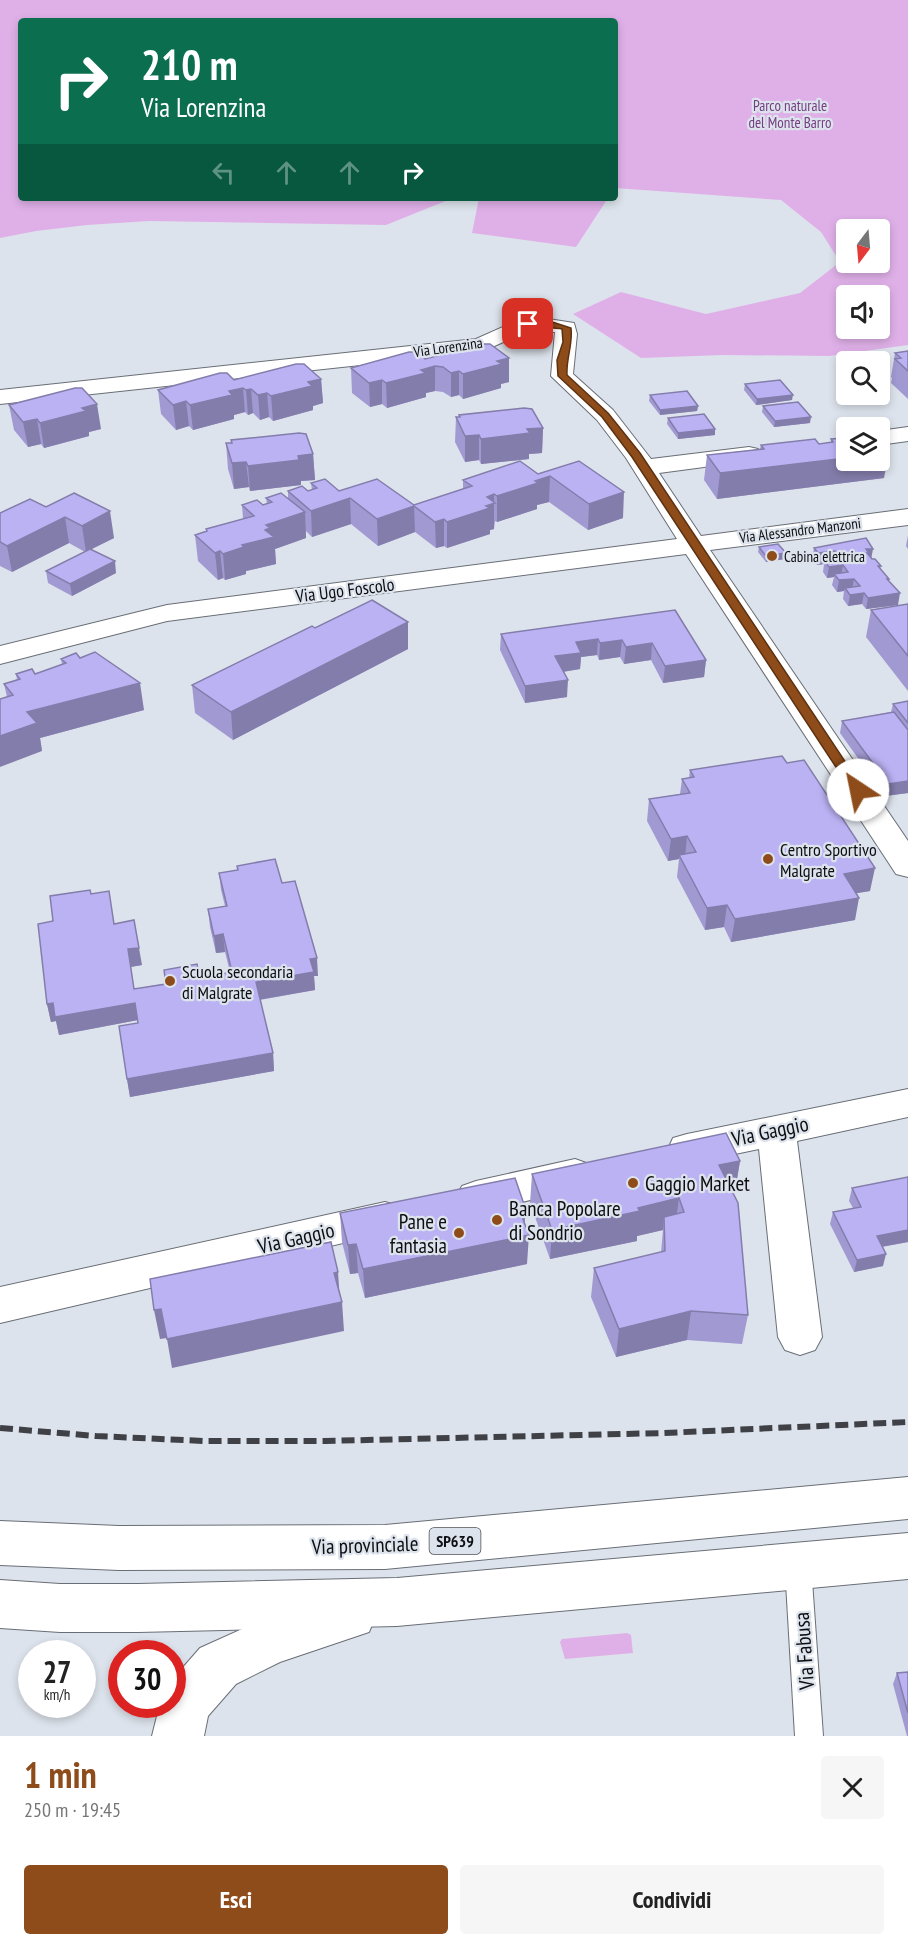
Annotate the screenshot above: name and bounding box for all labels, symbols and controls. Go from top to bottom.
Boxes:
text: 210 m [141,37,238,92]
icon: right [42,42,120,120]
text: Via Lorenzina [141,90,266,124]
park label: Parco naturale del Monte Barro [748,96,832,132]
icon: left [207,156,240,189]
icon: ahead [270,156,303,189]
icon: ahead [333,156,366,189]
icon: right [396,156,429,189]
north arrow [836,219,890,273]
map controls [836,219,890,471]
button: sound [836,285,890,339]
pin [502,298,553,349]
icon: arrive [511,307,544,340]
street label: Via Lorenzina [411,333,484,361]
button: search [836,351,890,405]
button: layers [836,417,890,471]
street label: Via Alessandro Manzoni [737,513,862,547]
place label: Cabina elettrica [784,547,865,566]
marker: Cabina elettrica [765,549,779,563]
street label: Via Ugo Foscolo [293,573,396,608]
position arrow [826,758,890,822]
place label: Centro Sportivo Malgrate [780,838,877,882]
marker: Centro Sportivo Malgrate [761,852,775,866]
place label: Scuola secondaria di Malgrate [182,960,293,1004]
marker: Scuola secondaria di Malgrate [163,974,177,988]
street label: Via Gaggio [728,1110,811,1152]
place label: Gaggio Market [645,1170,750,1197]
marker: Gaggio Market [626,1176,640,1190]
place label: Banca Popolare di Sondrio [509,1195,621,1246]
place label: Pane e fantasia [390,1208,447,1259]
marker: Banca Popolare di Sondrio [490,1213,504,1227]
street label: Via Gaggio [254,1216,337,1260]
marker: Pane e fantasia [452,1226,466,1240]
road number: SP639 [430,1528,480,1554]
street label: Via provinciale [310,1530,419,1560]
street label: Via Fabusa [788,1611,820,1692]
speed limit sign: 30 [108,1640,186,1718]
text: 27 [43,1652,71,1691]
text: km/h [44,1685,70,1704]
text: 1 min [24,1751,97,1798]
button: close [821,1756,884,1819]
text: 250 m · 19:45 [24,1797,121,1823]
button: Esci [24,1865,448,1934]
button: Condividi [460,1865,884,1934]

